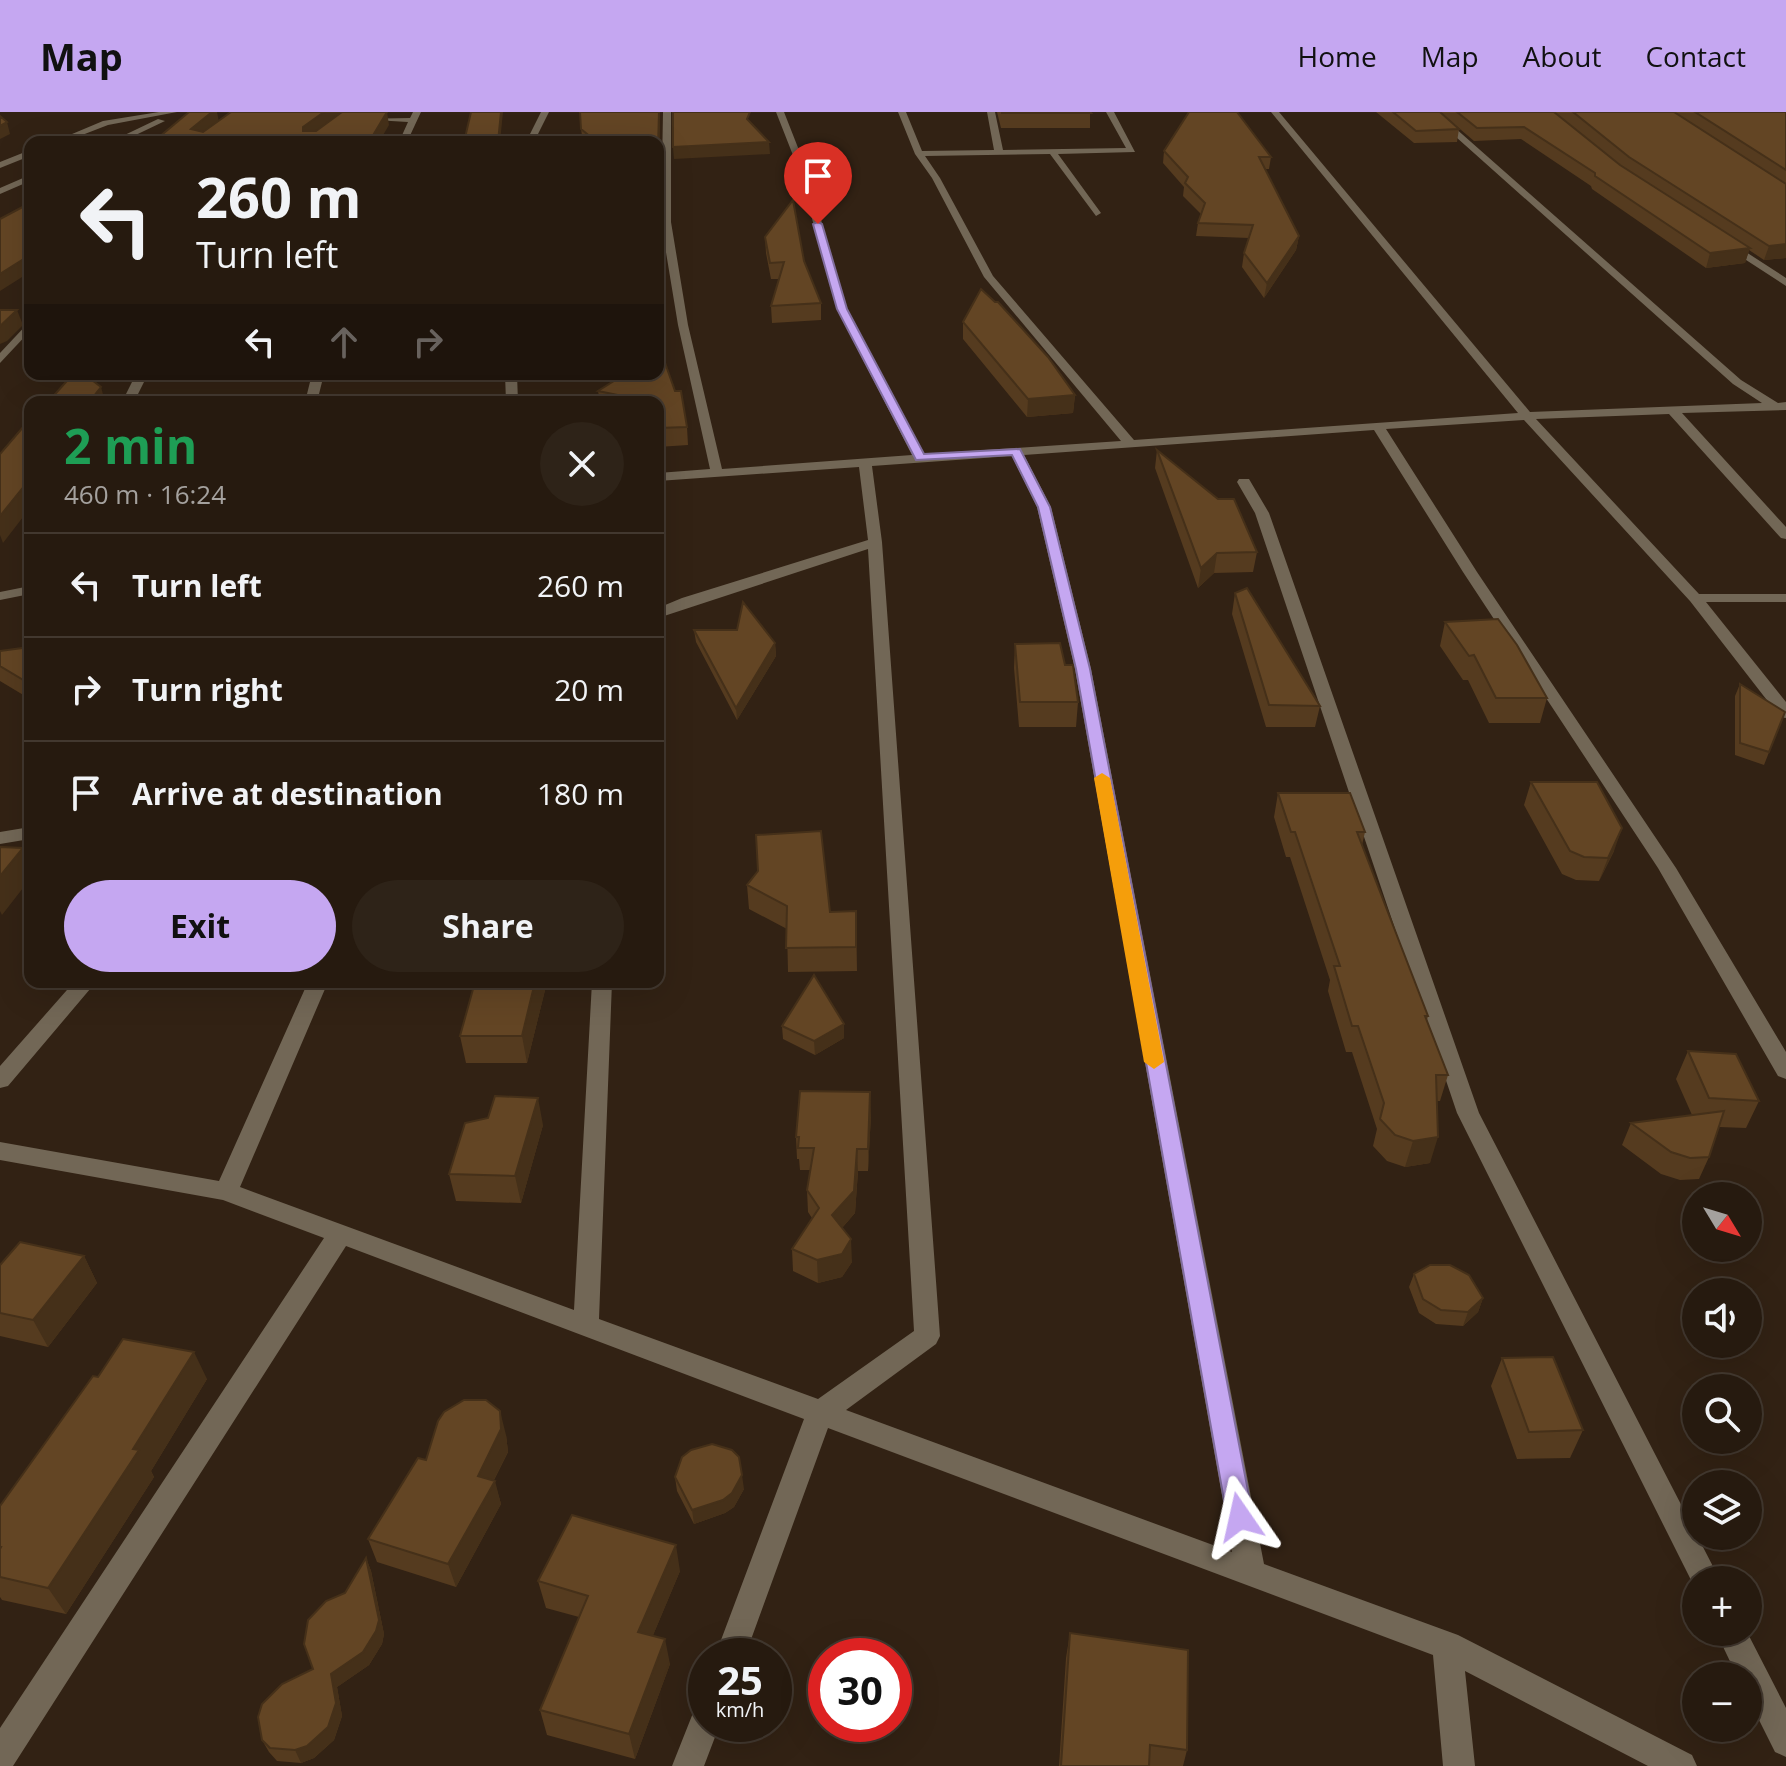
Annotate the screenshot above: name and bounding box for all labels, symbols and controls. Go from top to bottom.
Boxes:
text: Map [40,30,123,82]
text: Home [1298,37,1377,75]
text: Map [1421,37,1479,75]
text: About [1523,37,1601,75]
text: Contact [1645,37,1746,75]
pin [784,142,852,224]
icon: arrive [796,154,840,198]
text: 260 m [196,158,362,234]
icon: left [64,168,168,272]
text: Turn left [196,230,338,279]
icon: left [238,320,282,364]
icon: ahead [322,320,366,364]
icon: right [406,320,450,364]
text: 2 min [64,413,197,478]
button: close [540,422,624,506]
text: 460 m · 16:24 [64,476,226,512]
icon: left [64,563,108,607]
text: Turn left [132,565,262,606]
text: 260 m [537,565,624,606]
icon: right [64,667,108,711]
text: Turn right [132,669,283,710]
text: 20 m [554,669,624,710]
icon: arrive [64,771,108,815]
text: Arrive at destination [132,773,443,814]
text: 180 m [537,773,624,814]
button: Exit [64,880,336,972]
button: Share [352,880,624,972]
north arrow [1682,1182,1762,1262]
map controls [1682,1182,1762,1742]
button: sound [1682,1278,1762,1358]
button: search [1682,1374,1762,1454]
button: layers [1682,1470,1762,1550]
position arrow [1198,1475,1282,1559]
button: + [1682,1566,1762,1646]
speed limit sign: 30 [808,1638,912,1742]
text: 25 [717,1652,763,1707]
button: − [1682,1662,1762,1742]
text: km/h [716,1696,764,1723]

